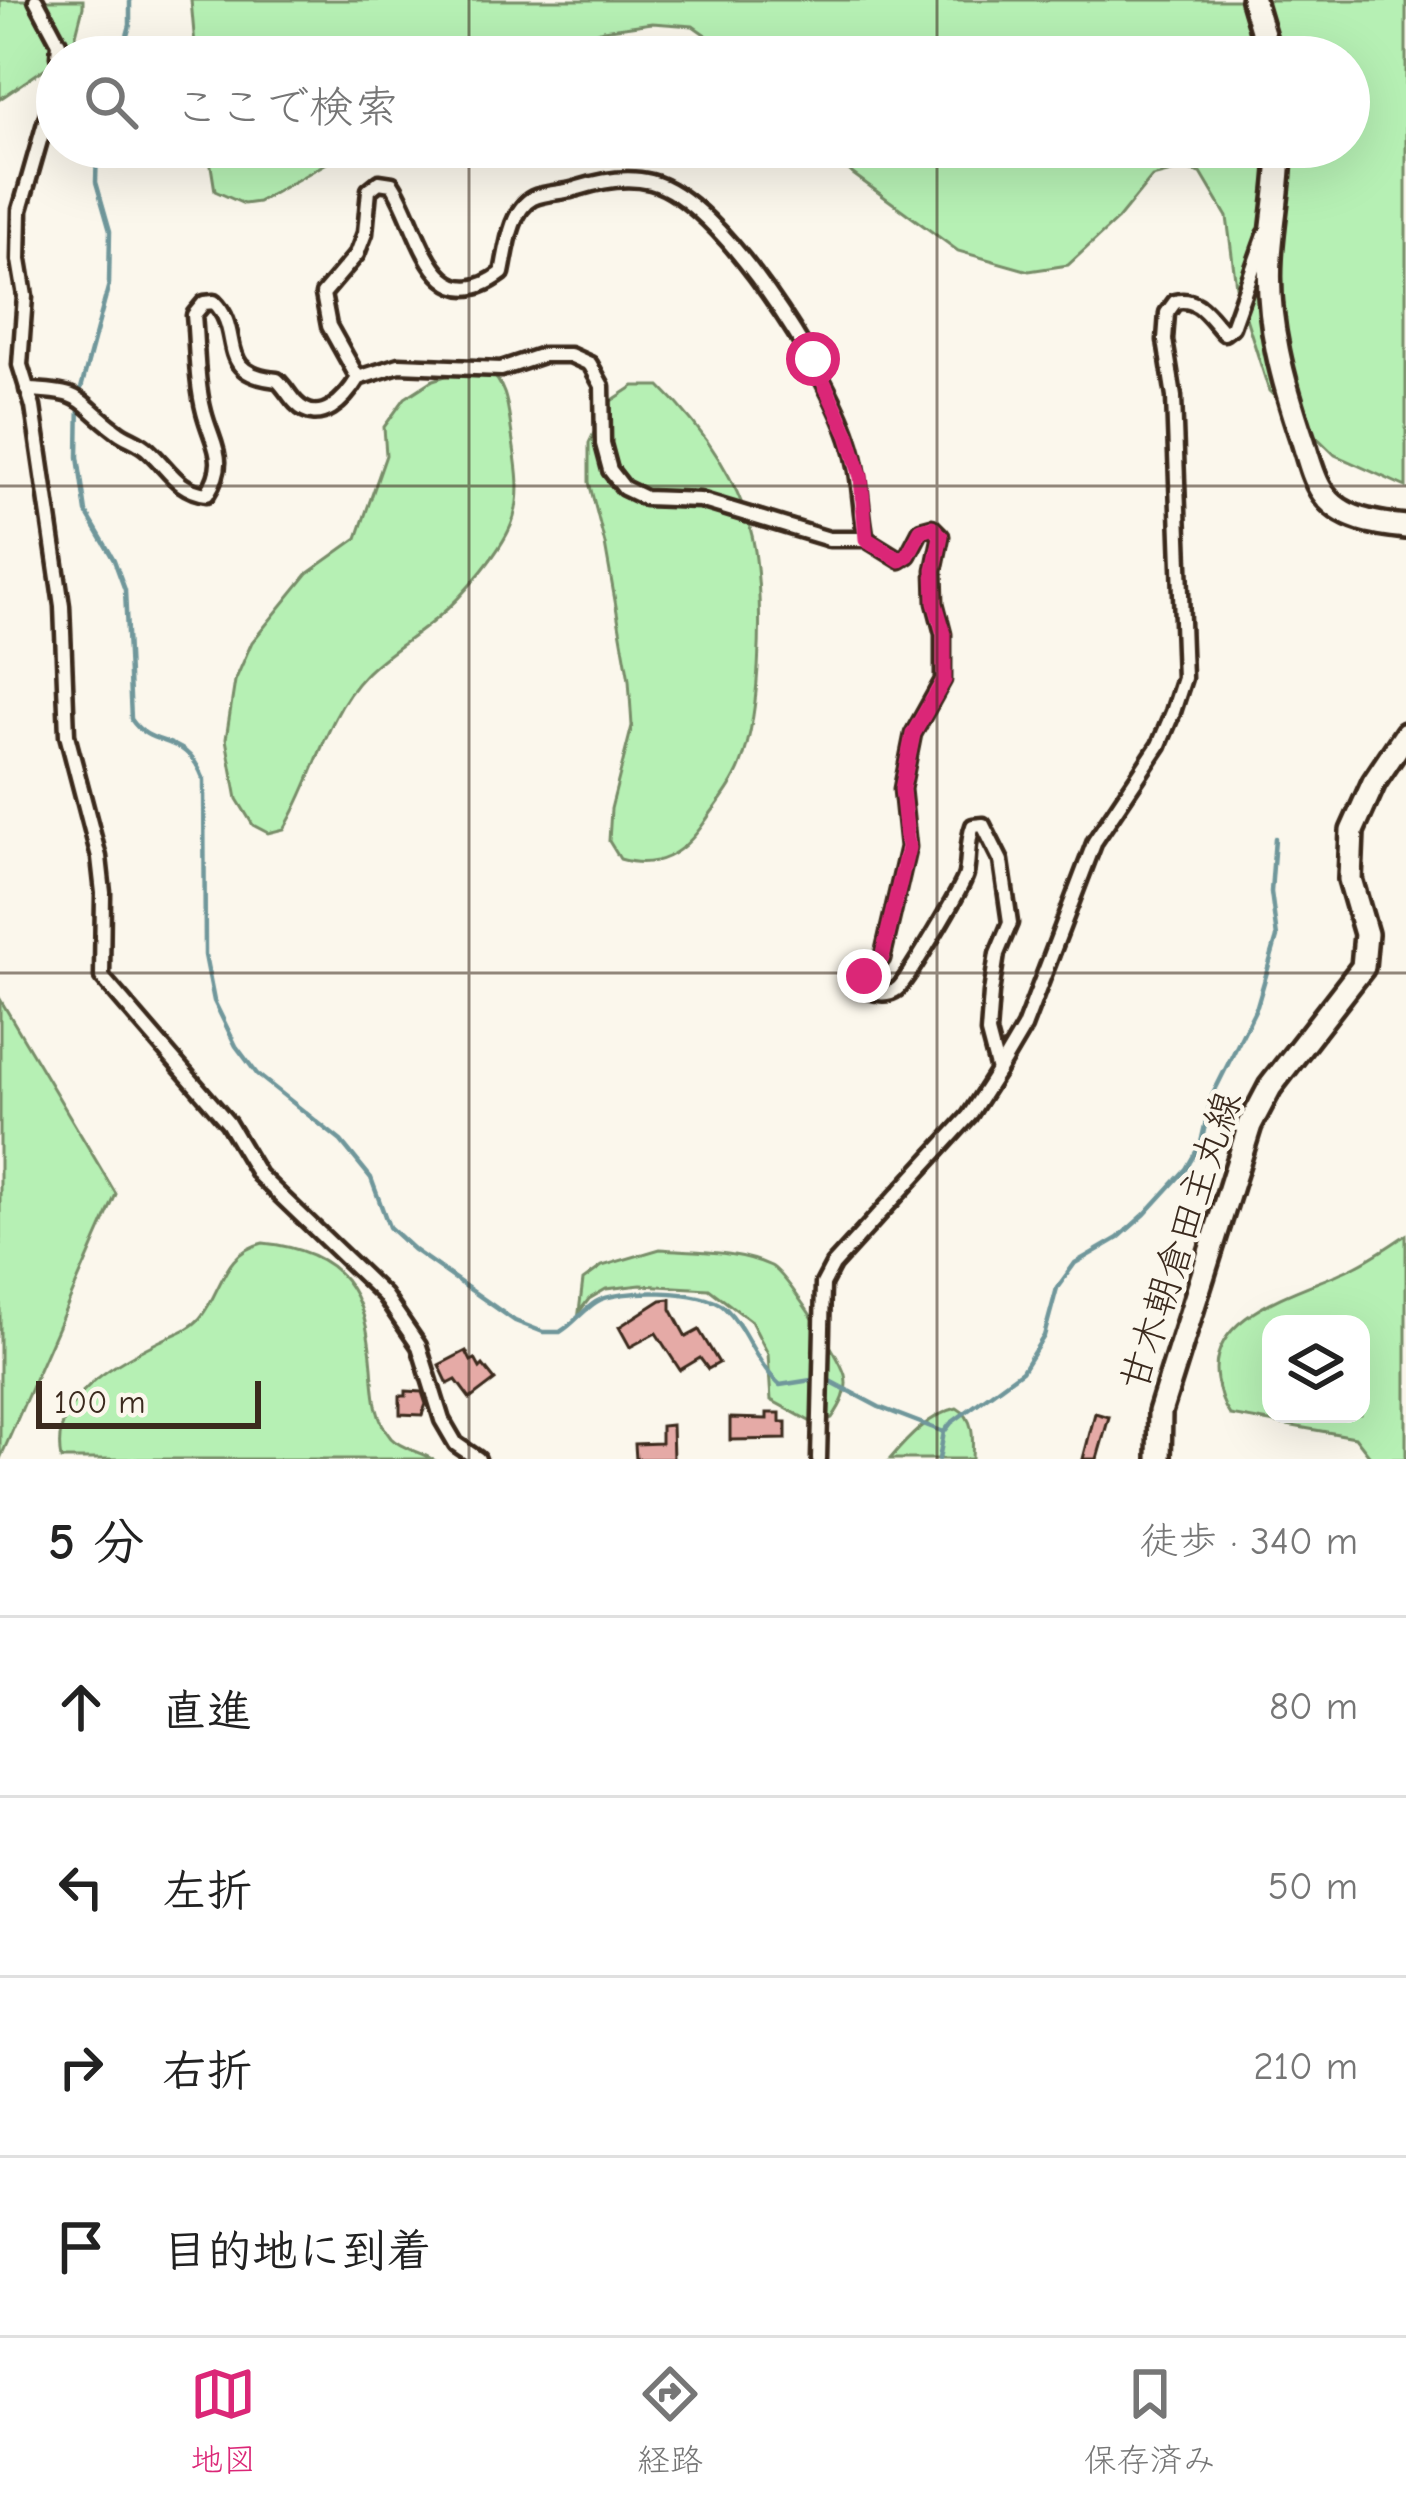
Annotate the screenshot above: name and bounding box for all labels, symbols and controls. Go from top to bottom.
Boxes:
search box [36,36,1370,168]
icon: search [78,69,144,135]
text: ここで検索 [174,81,399,133]
route start [786,332,840,386]
route end [837,949,891,1003]
street label: 甘木朝倉田主丸線 [1111,1086,1251,1396]
map controls [1262,1315,1370,1423]
button: layers [1262,1315,1370,1423]
scale bar [36,1375,261,1428]
text: 100 m [54,1383,146,1421]
text: 5 分 [48,1513,144,1572]
text: 徒歩 · 340 m [1139,1519,1358,1564]
icon: ahead [48,1674,114,1740]
text: 80 m [1269,1684,1358,1729]
text: 直進 [162,1685,252,1737]
icon: left [48,1854,114,1920]
text: 50 m [1268,1864,1358,1909]
text: 左折 [162,1865,252,1917]
icon: right [48,2034,114,2100]
text: 210 m [1253,2044,1358,2089]
text: 右折 [162,2045,252,2097]
icon: arrive [48,2214,114,2280]
text: 目的地に到着 [162,2225,432,2277]
tab: 地図 [190,2361,256,2481]
tab: 経路 [637,2361,703,2481]
tab: 保存済み [1084,2361,1216,2481]

